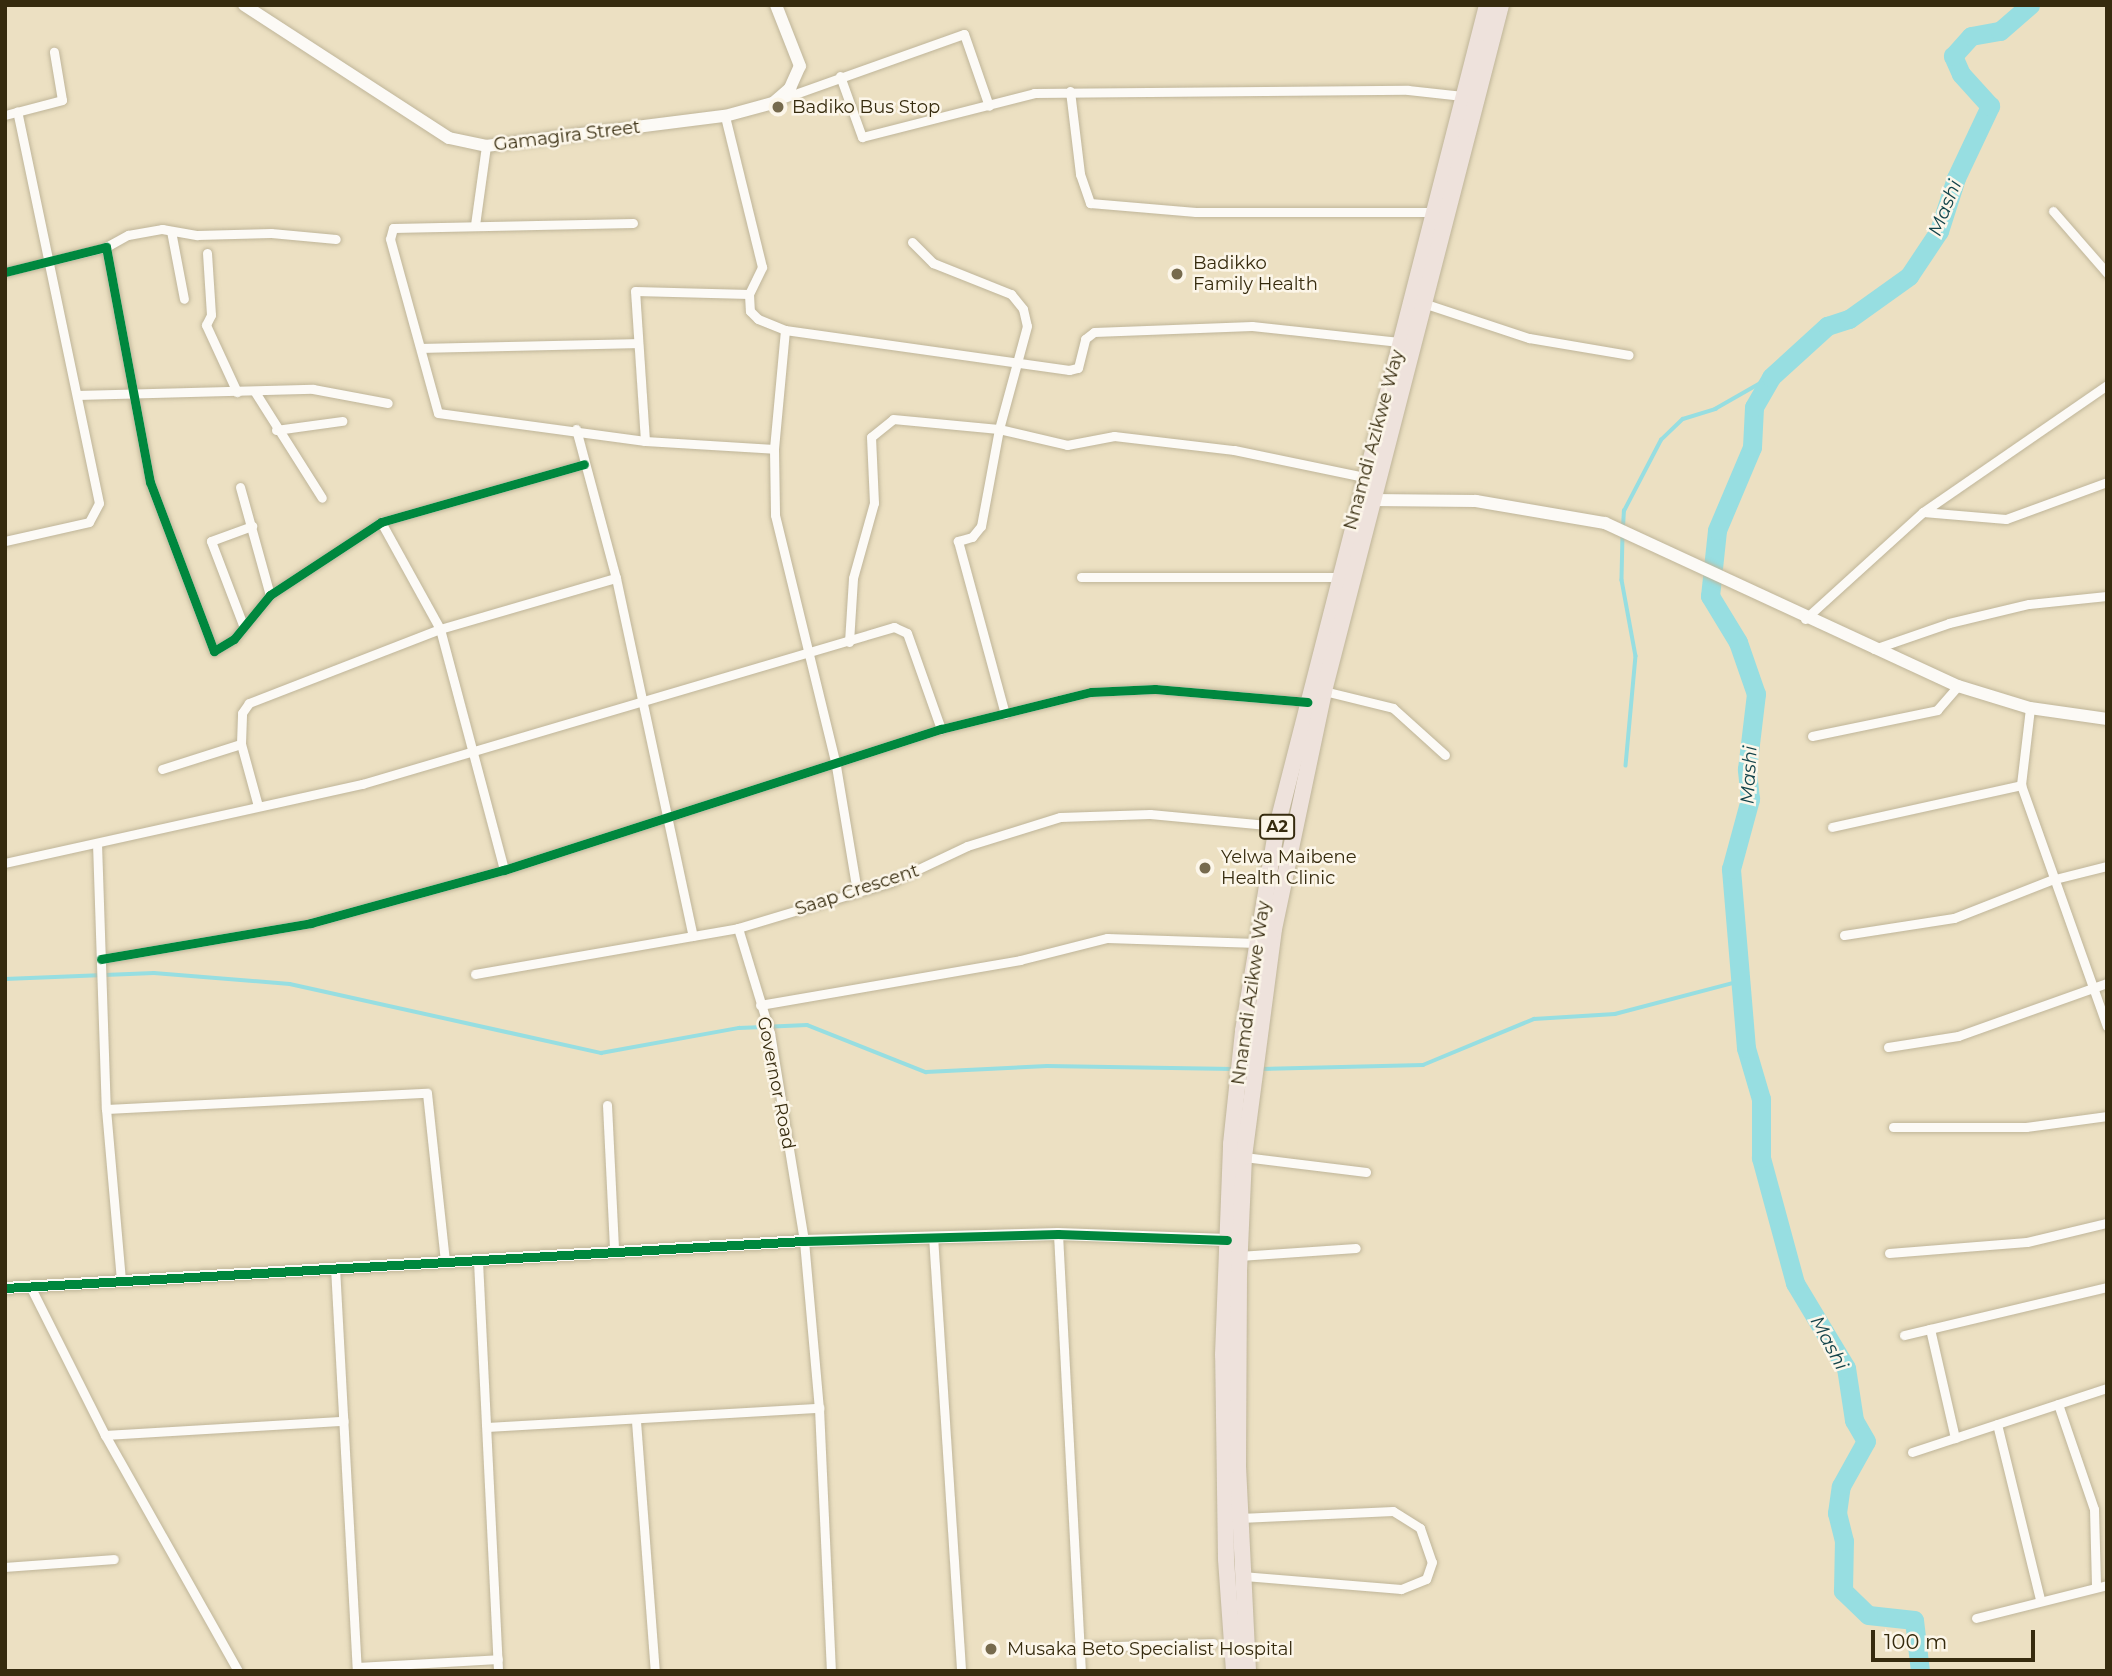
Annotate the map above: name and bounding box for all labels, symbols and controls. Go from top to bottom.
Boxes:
place label: Badiko Bus Stop [792,96,940,118]
marker: Badiko Bus Stop [770,99,786,115]
street label: Gamagira Street [492,116,642,156]
water label: Mashi [1924,177,1966,239]
place label: Badikko Family Health [1193,253,1318,296]
marker: Badikko Family Health [1167,264,1187,284]
street label: Nnamdi Azikwe Way [1340,348,1408,532]
water label: Mashi [1736,745,1762,805]
road number: A2 [1258,814,1296,840]
place label: Yelwa Maibene Health Clinic [1221,847,1357,890]
marker: Yelwa Maibene Health Clinic [1195,858,1215,878]
street label: Saap Crescent [792,860,922,920]
street label: Nnamdi Azikwe Way [1227,900,1275,1086]
street label: Governor Road [753,1015,799,1151]
water label: Mashi [1805,1312,1853,1374]
scale bar [1874,1616,2038,1660]
text: 100 m [1884,1629,1947,1654]
place label: Musaka Beto Specialist Hospital [1007,1638,1293,1660]
marker: Musaka Beto Specialist Hospital [981,1639,1001,1659]

